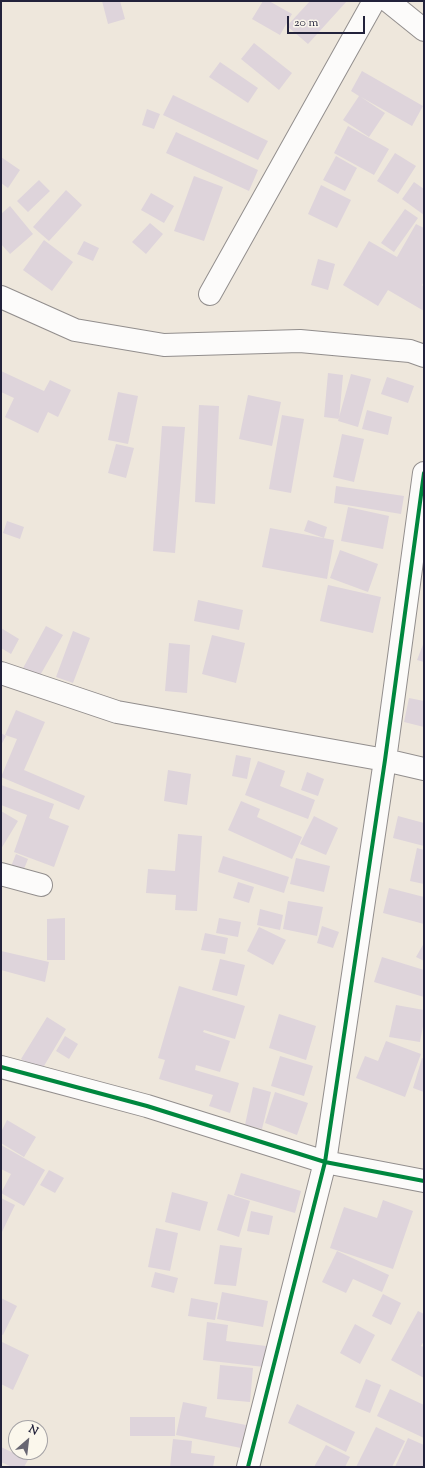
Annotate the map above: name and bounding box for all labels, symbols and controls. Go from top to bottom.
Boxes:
scale bar [289,8,367,34]
text: 20 m [294,14,318,32]
north arrow [8,1420,48,1460]
text: N [26,1421,41,1439]

